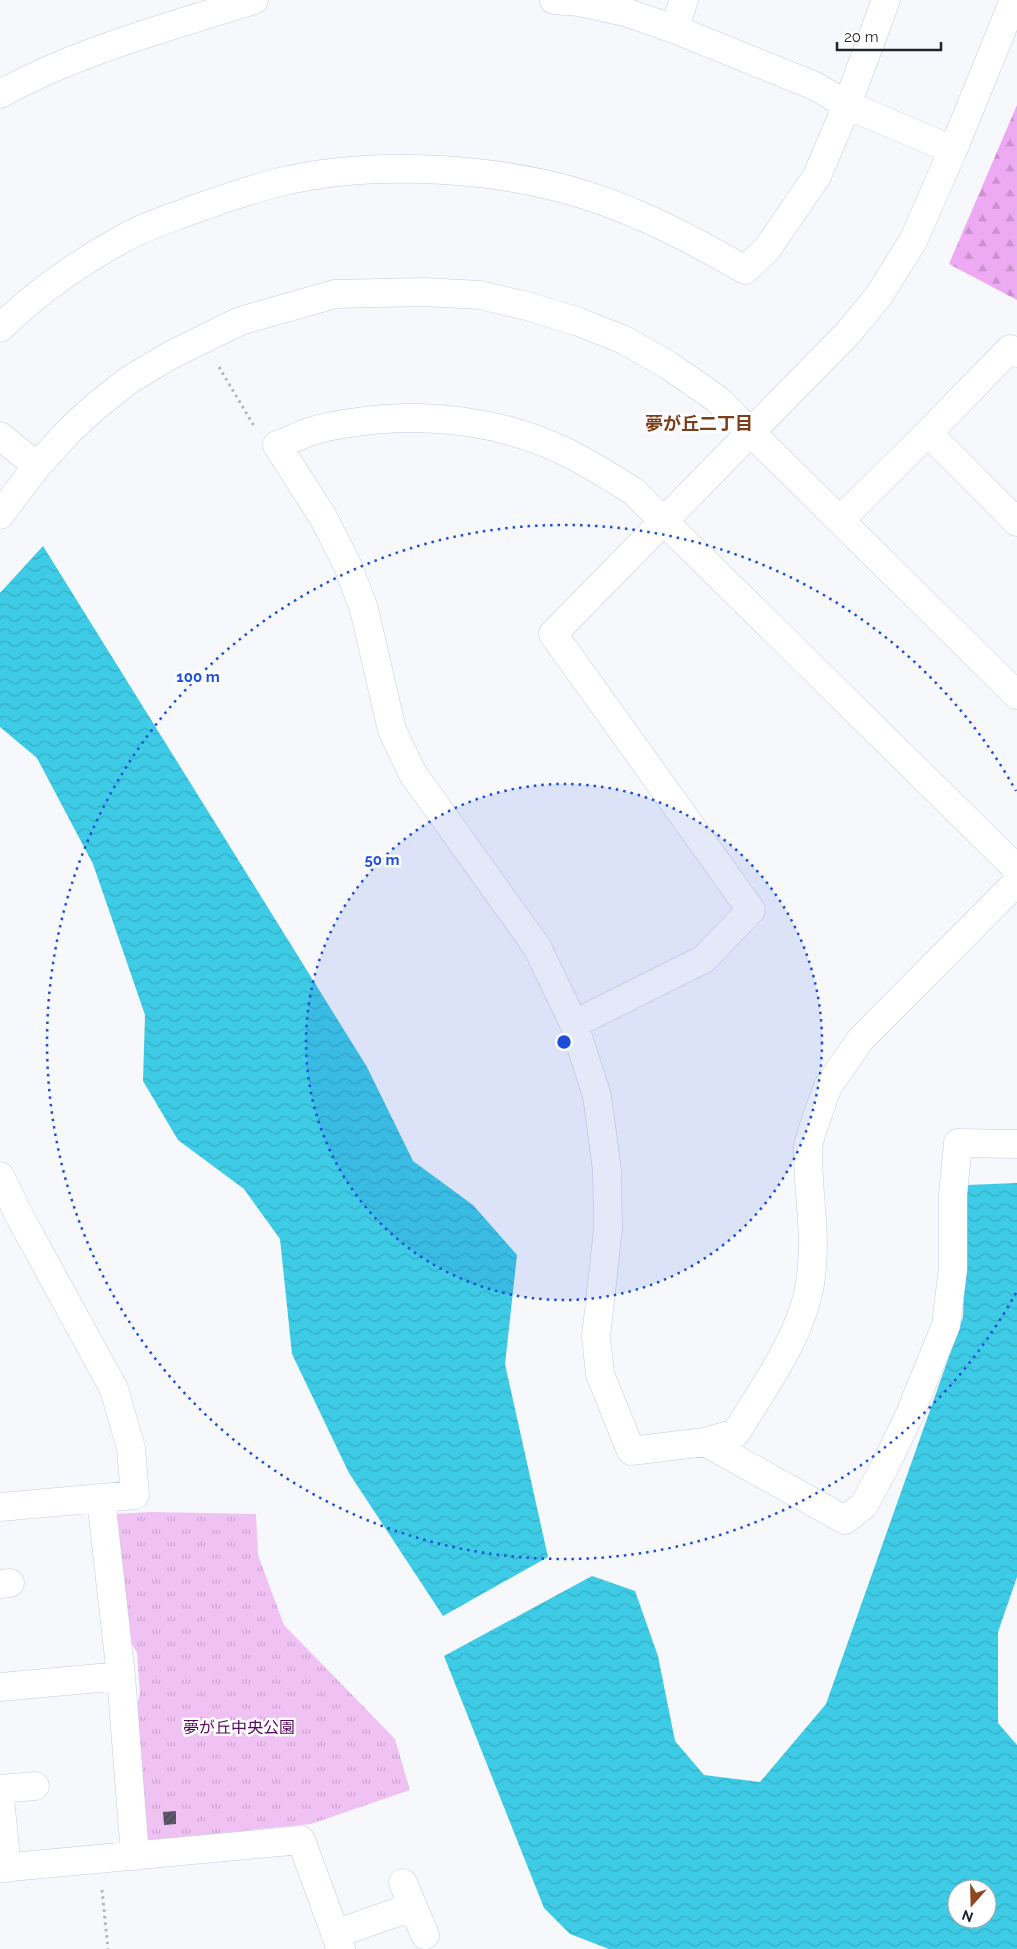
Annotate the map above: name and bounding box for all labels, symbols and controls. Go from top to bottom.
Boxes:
scale bar [837,20,941,52]
text: 20 m [844,28,879,46]
district label: 夢が丘二丁目 [645,413,753,434]
text: 100 m [176,668,220,686]
text: 50 m [364,851,400,869]
centre of rings [555,1033,573,1051]
park label: 夢が丘中央公園 [183,1718,295,1737]
north arrow [947,1879,997,1929]
text: N [960,1907,975,1926]

